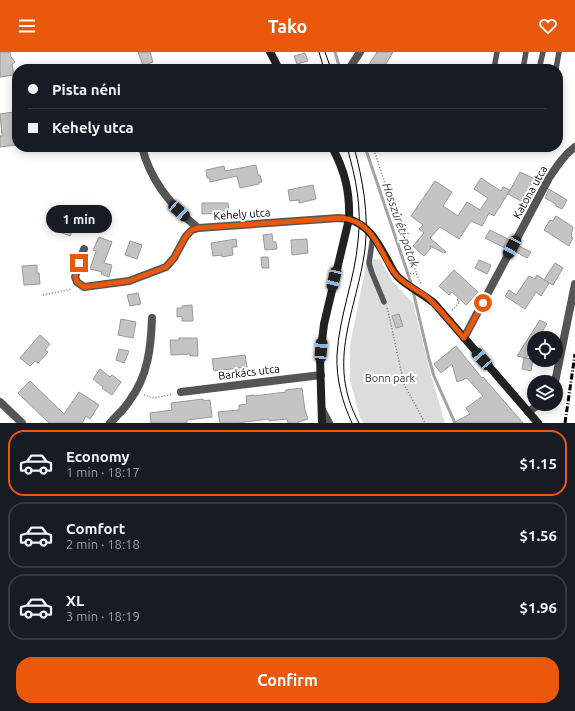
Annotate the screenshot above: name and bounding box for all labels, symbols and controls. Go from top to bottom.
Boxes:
icon: menu [16,15,38,37]
icon: heart [537,15,559,37]
text: Tako [268,16,307,36]
text: Pista néni [52,81,121,98]
text: Kehely utca [52,119,134,136]
street label: Katona utca [510,163,550,221]
water label: Hosszúréti-patak [380,181,422,270]
car [166,199,192,223]
callout: 1 min [46,205,112,233]
street label: Kehely utca [213,206,271,222]
text: 1 min [63,212,95,226]
car [501,234,523,260]
route end [70,254,88,272]
car [325,266,343,292]
route start [474,294,492,312]
map controls [527,331,563,411]
button: locate [527,331,563,367]
car [314,338,328,362]
car [470,346,494,372]
street label: Barkács utca [218,362,280,382]
park label: Bonn park [365,372,416,384]
button: layers [527,375,563,411]
icon: car [18,445,54,481]
text: Economy [66,448,130,465]
text: $1.15 [519,455,557,472]
text: 1 min · 18:17 [66,465,140,479]
icon: car [18,517,54,553]
text: Comfort [66,520,125,537]
text: $1.56 [519,527,557,544]
text: 2 min · 18:18 [66,537,140,551]
icon: car [18,589,54,625]
text: XL [66,592,84,609]
text: $1.96 [519,599,557,616]
text: 3 min · 18:19 [66,609,140,623]
button: Confirm [16,657,559,703]

